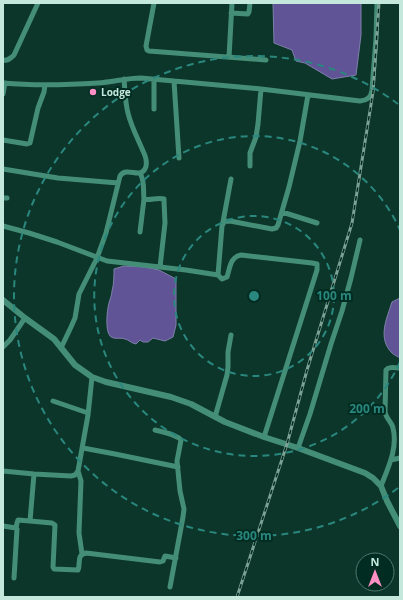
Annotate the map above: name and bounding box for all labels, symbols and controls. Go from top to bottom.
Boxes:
place label: Lodge [101,85,131,99]
marker: Lodge [88,87,98,97]
text: 100 m [316,287,352,304]
centre of rings [247,289,261,303]
text: 200 m [349,400,385,417]
text: 300 m [236,527,272,544]
north arrow [355,552,395,592]
text: N [371,554,379,569]

